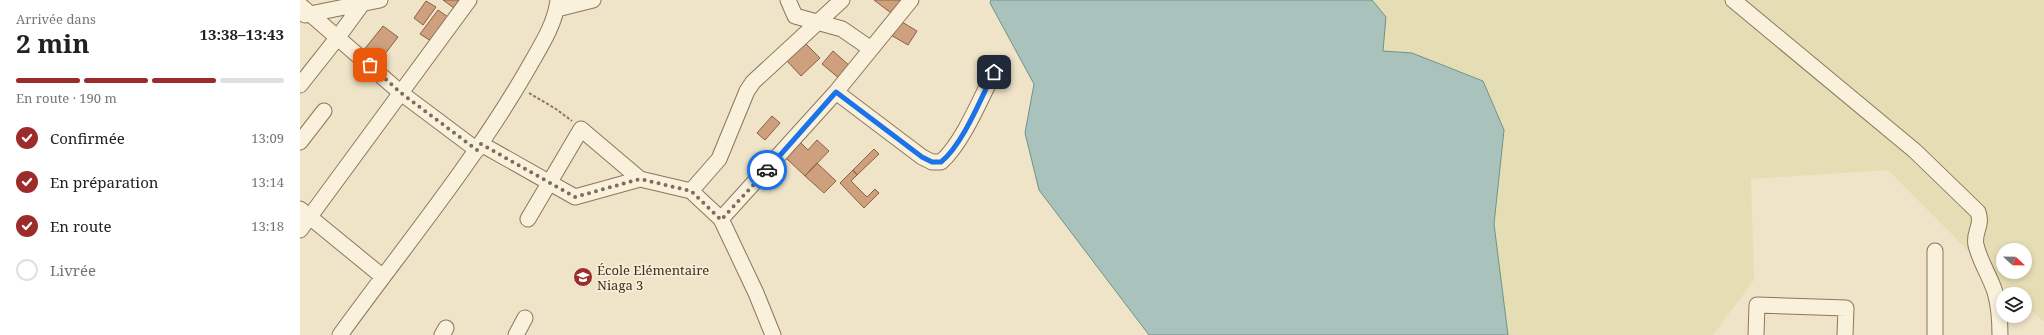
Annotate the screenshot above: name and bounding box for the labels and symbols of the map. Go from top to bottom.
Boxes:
pin [353,48,387,82]
pin [977,55,1011,89]
courier [747,150,787,190]
north arrow [1996,243,2032,279]
place label: École Elémentaire Niaga 3 [597,261,709,294]
school or university icon: École Elémentaire Niaga 3 [572,266,594,288]

